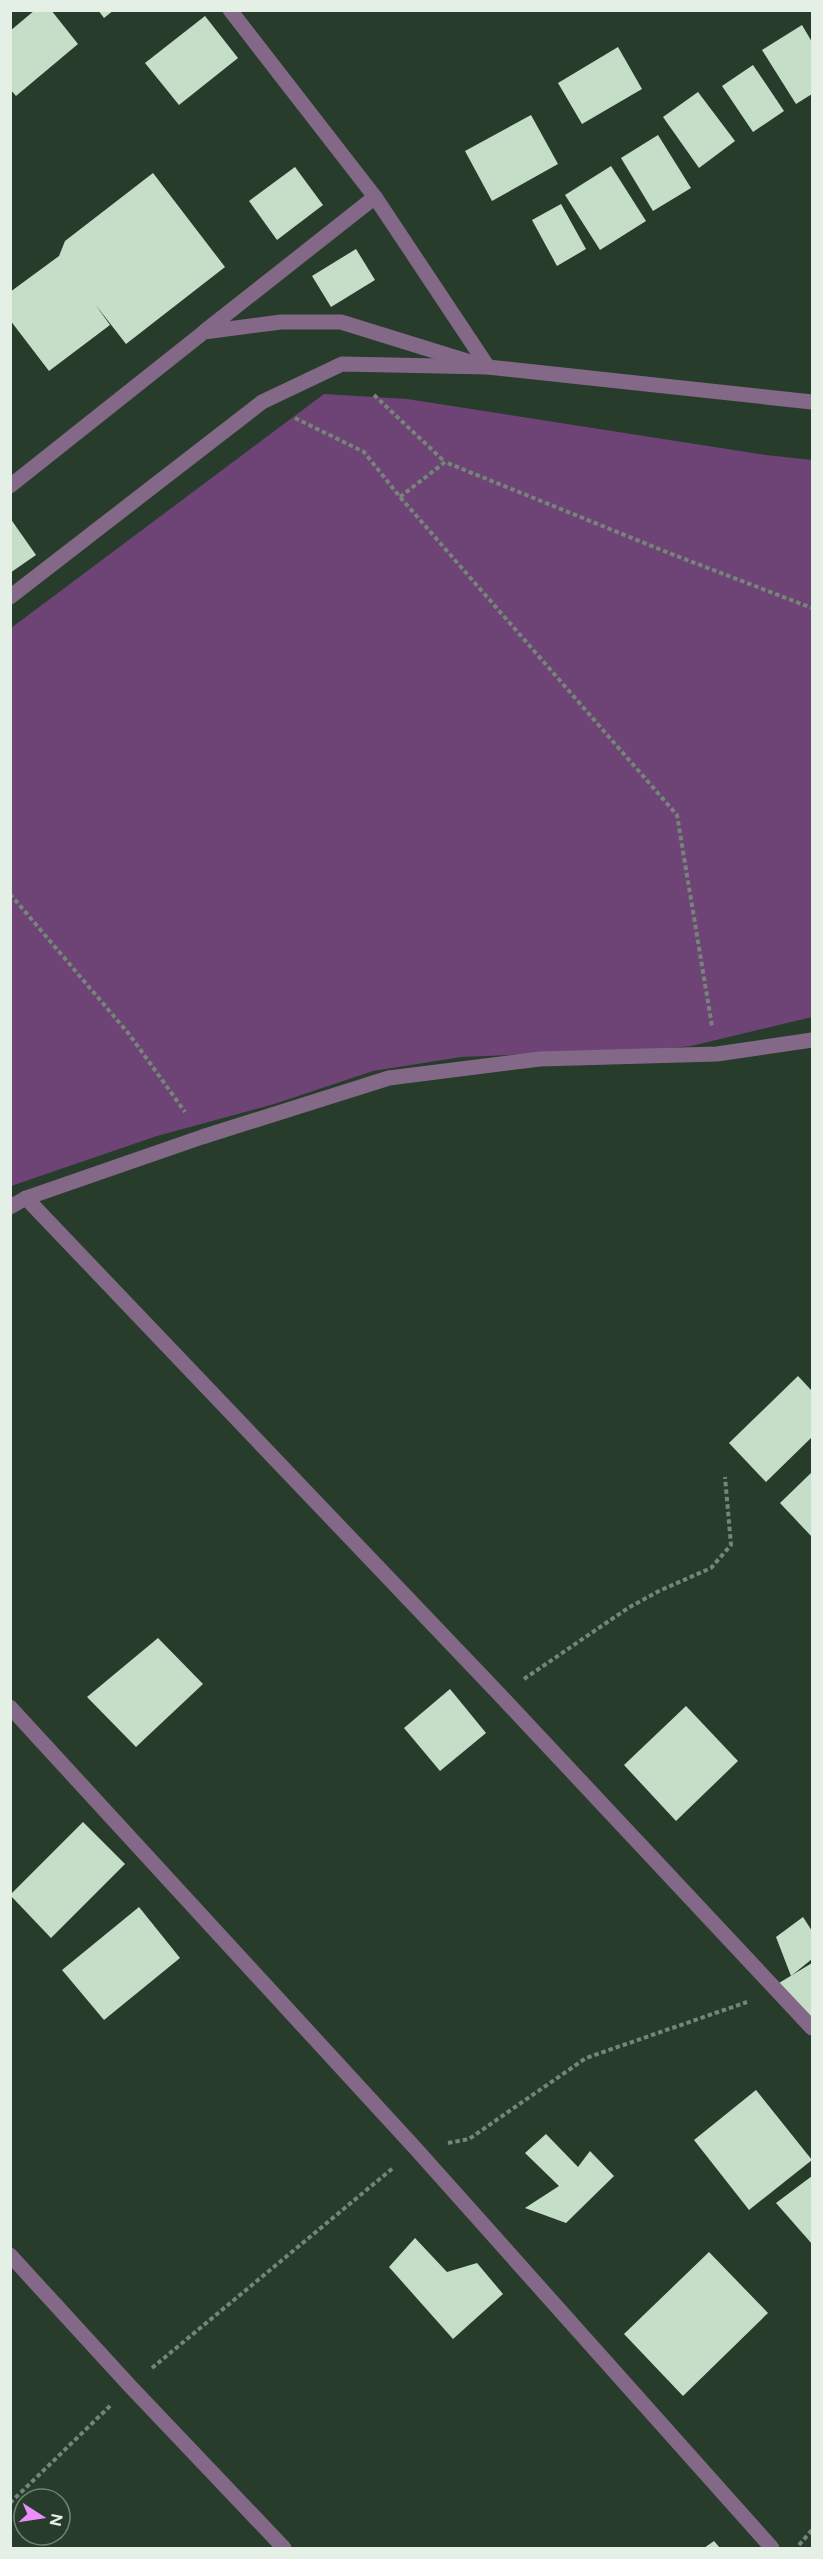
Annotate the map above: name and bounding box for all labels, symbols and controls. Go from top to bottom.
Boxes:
north arrow [12,2487,72,2547]
text: N [46,2512,67,2528]

